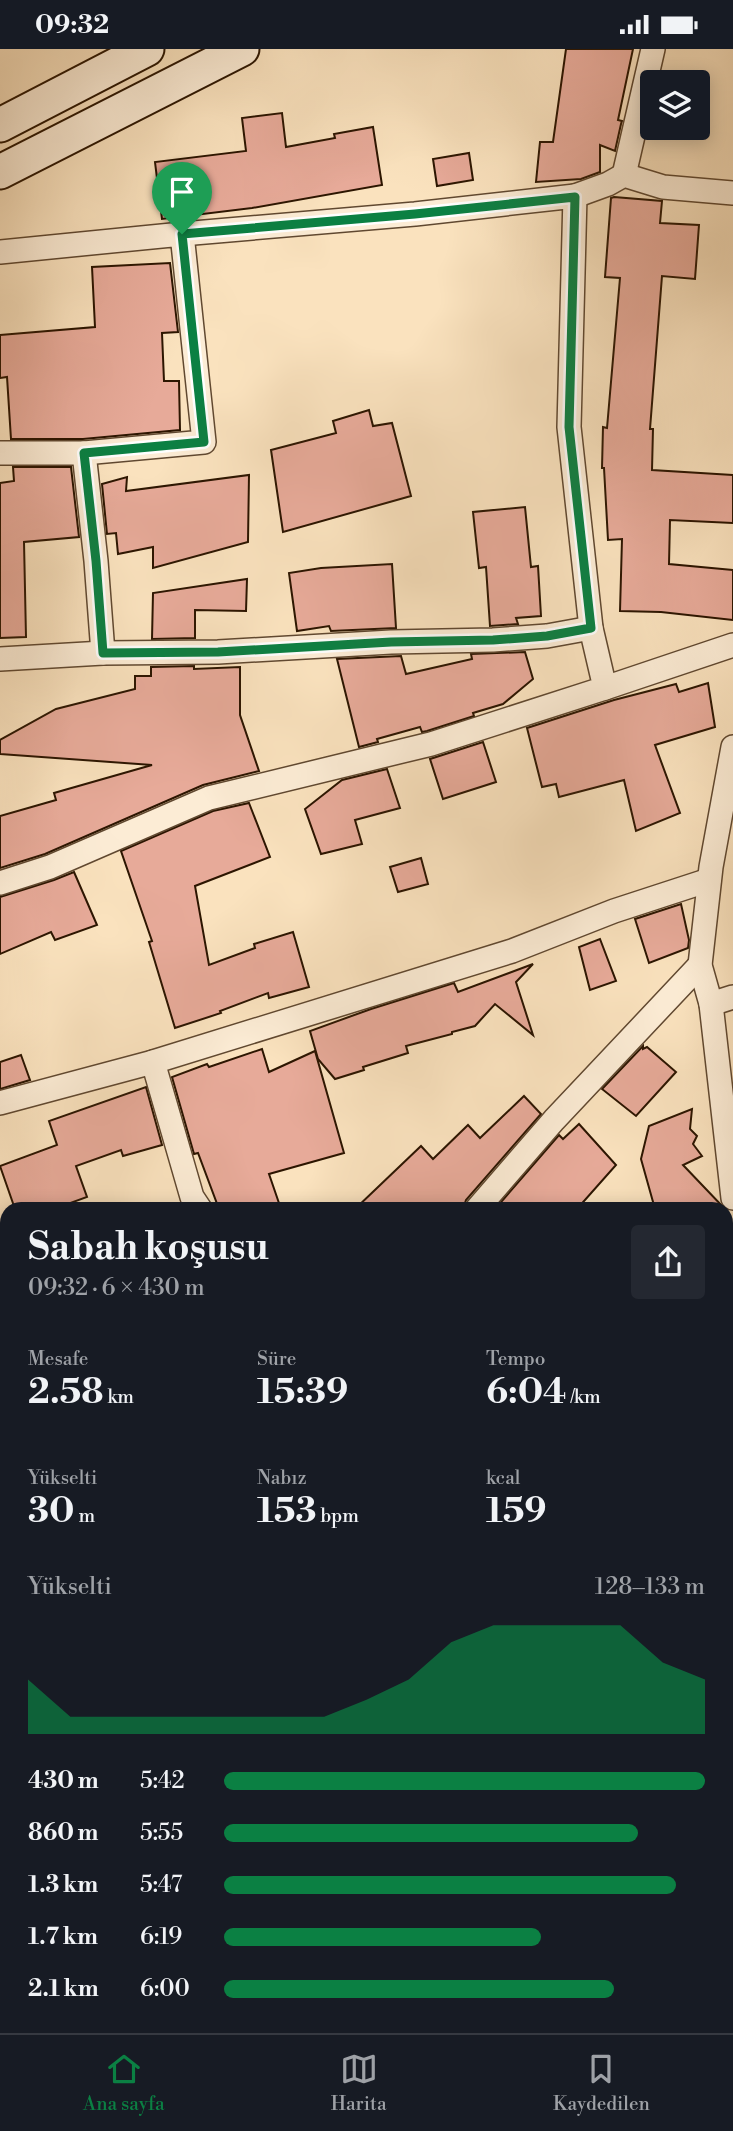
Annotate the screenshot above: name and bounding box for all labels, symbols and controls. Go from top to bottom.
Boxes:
text: 09:32 [35,9,109,41]
map controls [640,70,710,140]
button: layers [640,70,710,140]
pin [152,162,212,234]
icon: arrive [163,173,201,211]
text: Sabah koşusu [28,1224,269,1271]
button: share [631,1225,705,1299]
text: 09:32 · 6 × 430 m [28,1274,205,1302]
text: Mesafe [28,1347,88,1371]
text: Süre [257,1347,296,1371]
text: Tempo [486,1347,545,1371]
text: 2.58 [28,1371,103,1414]
text: 15:39 [257,1371,348,1414]
text: 6:04 [486,1371,567,1414]
text: km [103,1385,134,1409]
text: /km [567,1385,601,1409]
text: Yükselti [28,1466,97,1490]
text: Nabız [257,1466,307,1490]
text: kcal [486,1466,520,1490]
text: 30 [28,1490,75,1533]
text: 153 [257,1490,317,1533]
text: 159 [486,1490,547,1533]
text: m [75,1504,95,1528]
text: bpm [317,1504,359,1528]
text: Yükselti [28,1573,112,1601]
text: 128–133 m [595,1573,705,1601]
text: 430 m [28,1767,99,1795]
text: 5:42 [140,1767,185,1795]
text: 860 m [28,1819,98,1847]
text: 5:55 [140,1819,183,1847]
text: 1.3 km [28,1871,98,1899]
text: 5:47 [140,1871,182,1899]
text: 1.7 km [28,1923,98,1951]
text: 6:19 [140,1923,182,1951]
text: 2.1 km [28,1975,99,2003]
text: 6:00 [140,1975,190,2003]
tab: Ana sayfa [83,2050,165,2116]
tab: Harita [331,2050,387,2116]
tab: Kaydedilen [553,2050,650,2116]

